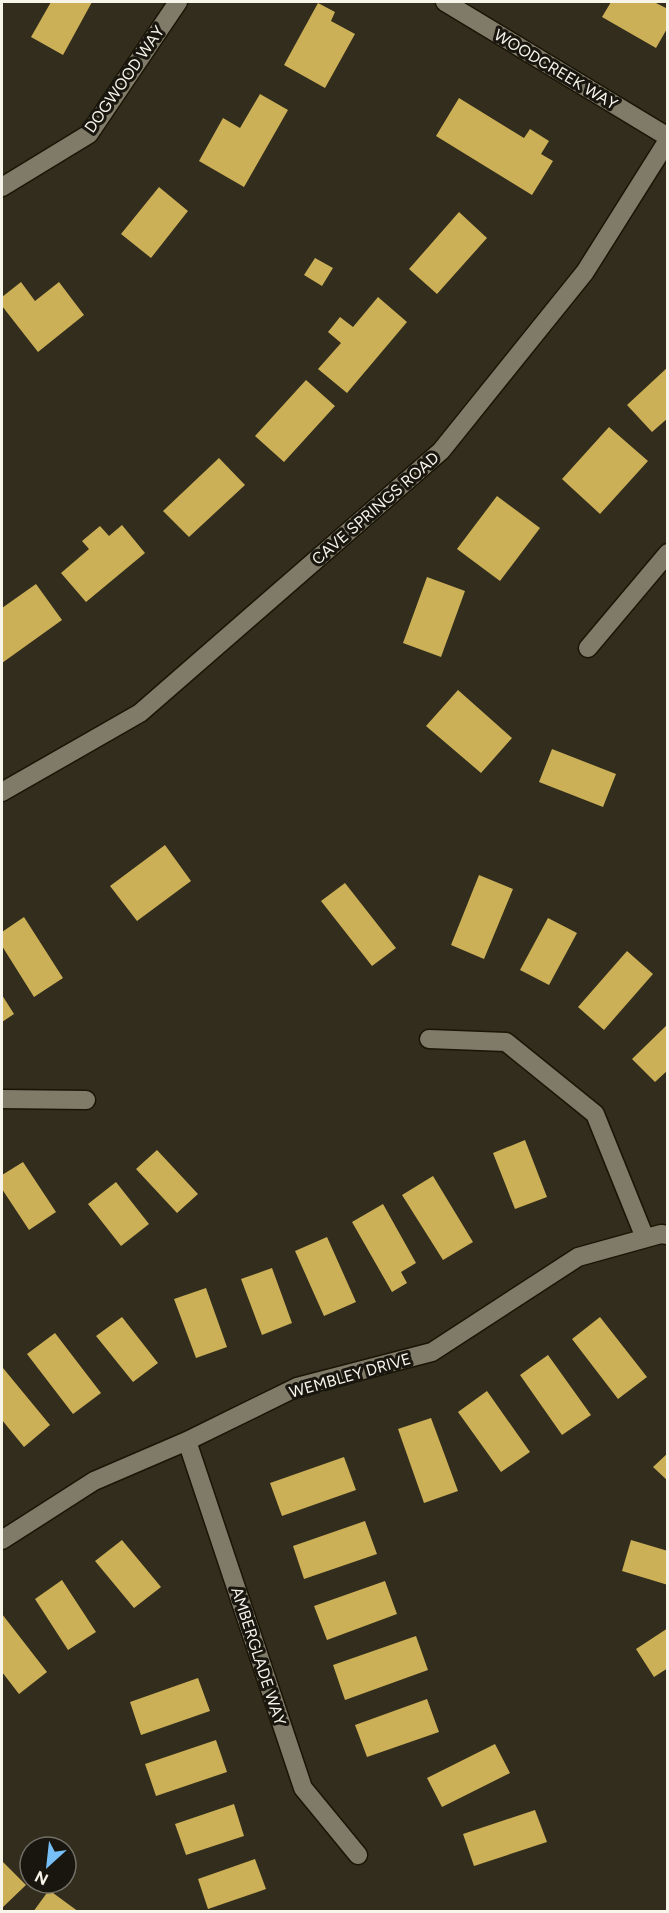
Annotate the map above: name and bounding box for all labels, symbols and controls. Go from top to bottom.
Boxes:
street label: DOGWOOD WAY [81,22,168,136]
street label: WOODCREEK WAY [491,25,621,114]
street label: CAVE SPRINGS ROAD [308,448,443,569]
street label: WEMBLEY DRIVE [287,1349,413,1402]
street label: AMBERGLADE WAY [227,1584,290,1728]
north arrow [18,1835,78,1895]
text: N [32,1867,51,1889]

